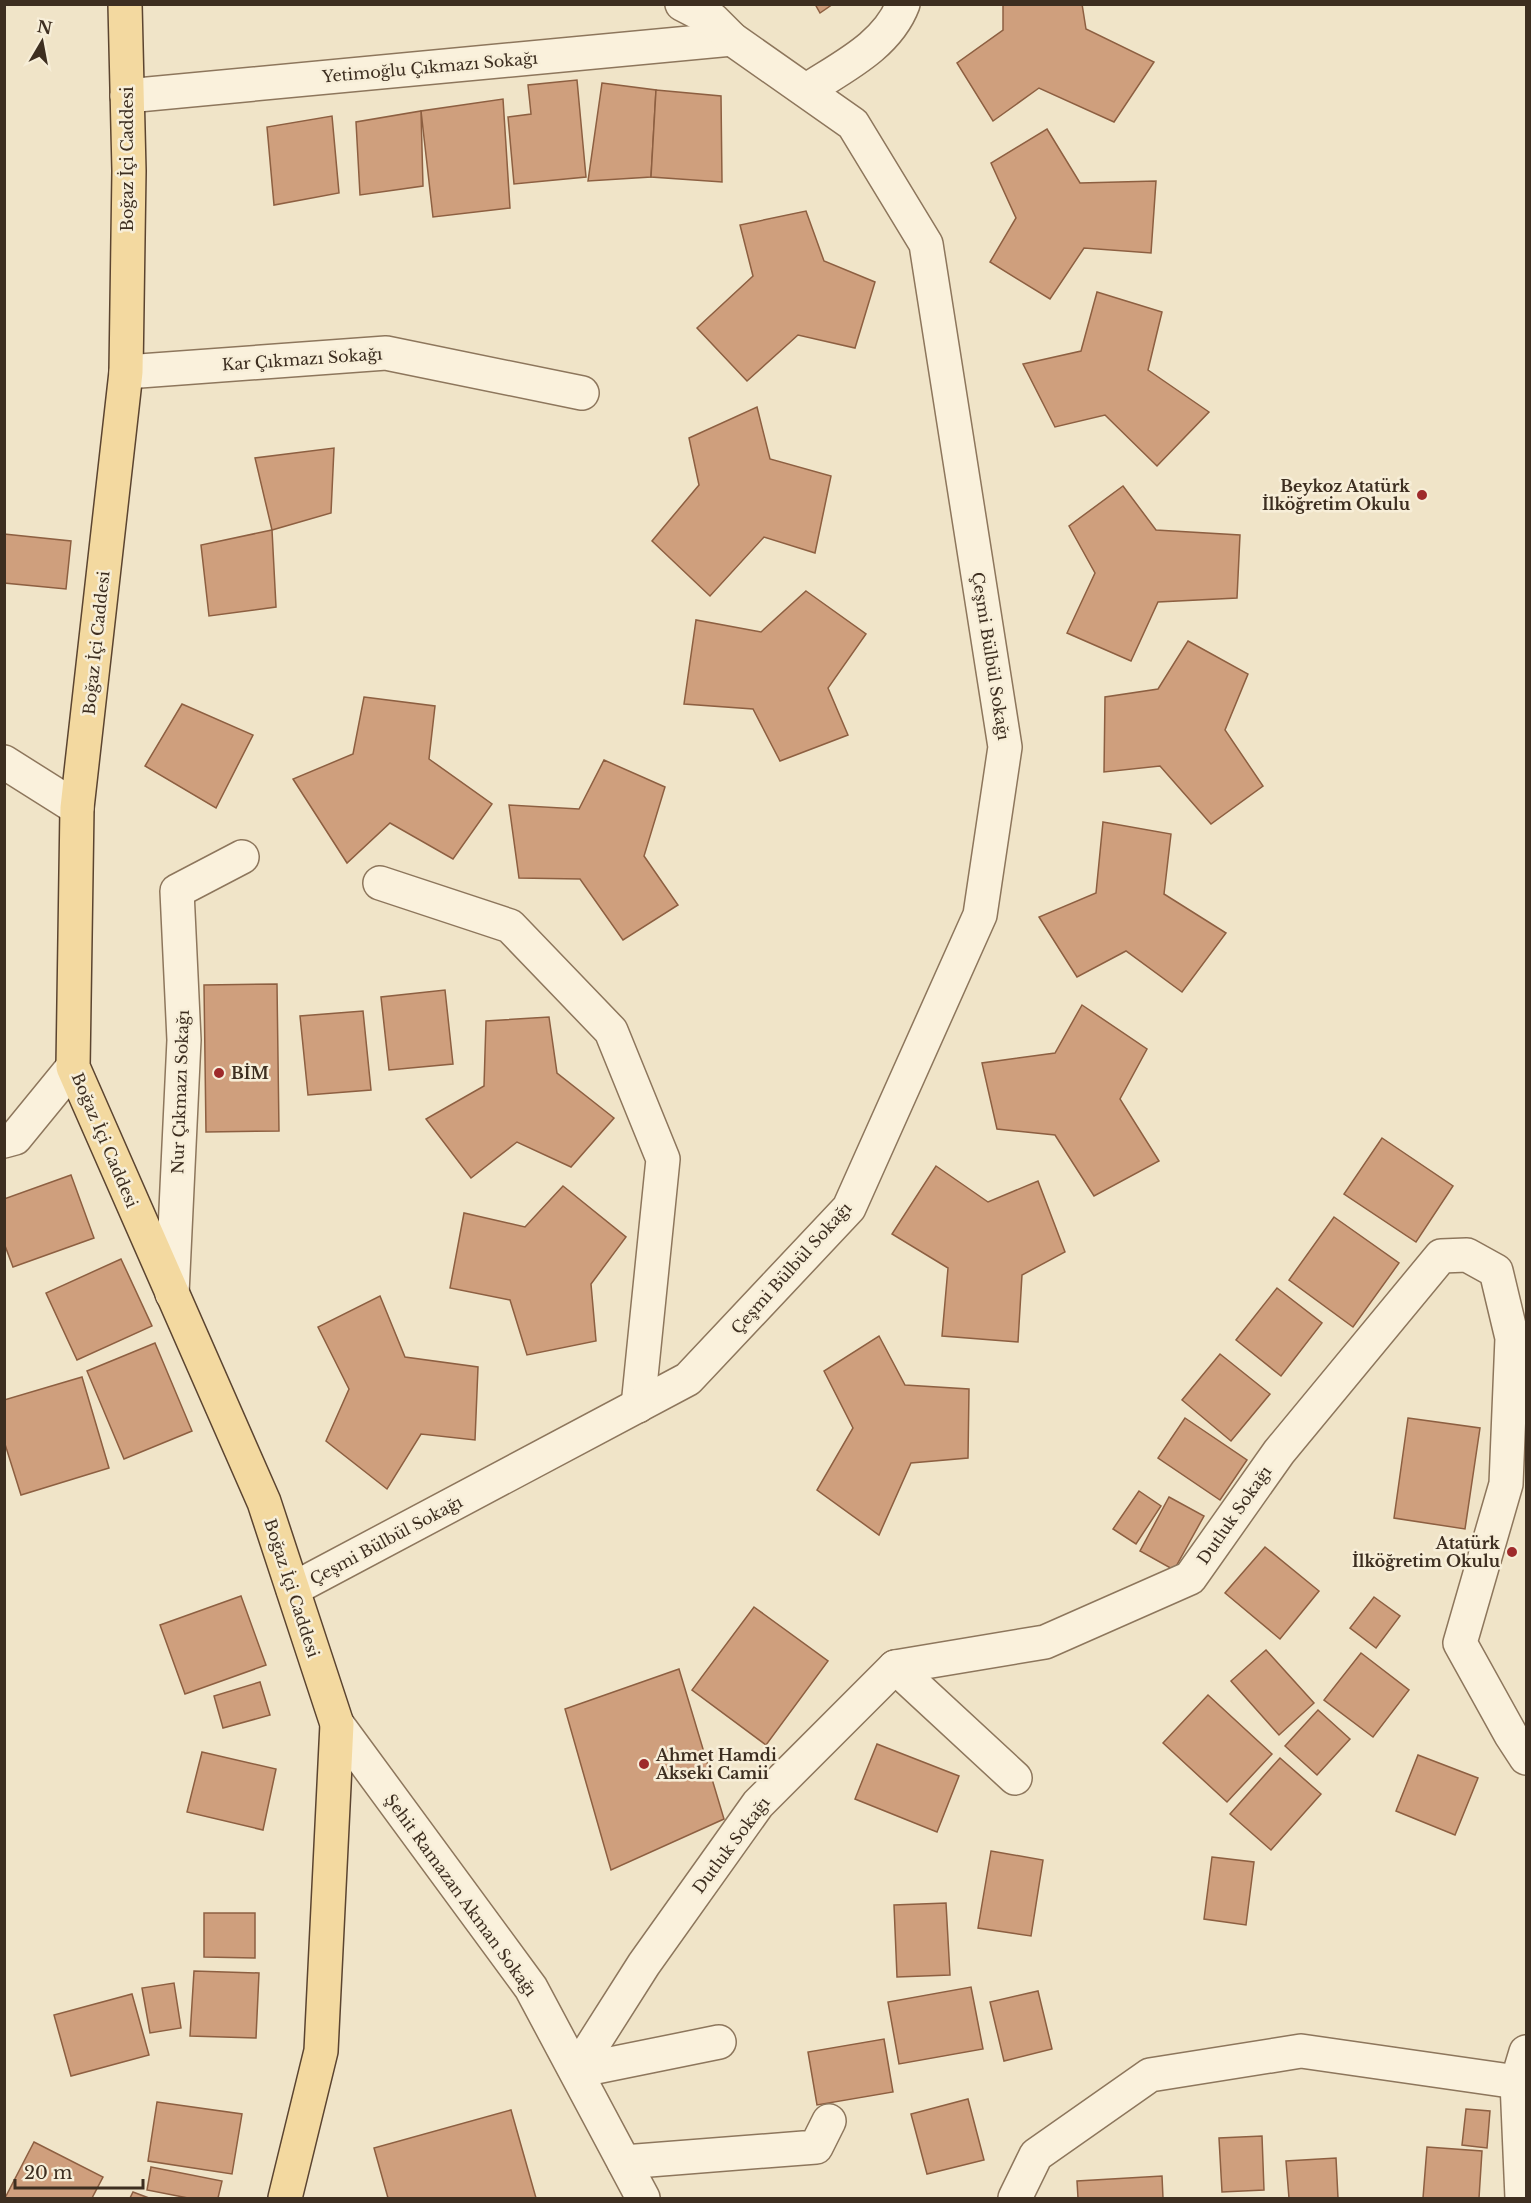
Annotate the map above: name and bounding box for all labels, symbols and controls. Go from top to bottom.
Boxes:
north arrow [12,12,72,72]
text: N [35,16,54,38]
street label: Yetimoğlu Çıkmazı Sokağı [320,48,539,86]
street label: Boğaz İçi Caddesi [117,86,137,231]
street label: Kar Çıkmazı Sokağı [221,343,383,375]
place label: Beykoz Atatürk İlköğretim Okulu [1262,476,1411,514]
marker: Beykoz Atatürk İlköğretim Okulu [1415,488,1429,502]
street label: Boğaz İçi Caddesi [78,569,114,716]
street label: Çeşmi Bülbül Sokağı [968,570,1014,742]
street label: Nur Çıkmazı Sokağı [167,1009,193,1174]
place label: BİM [231,1063,269,1083]
marker: BİM [212,1066,226,1080]
street label: Boğaz İçi Caddesi [68,1069,143,1211]
street label: Çeşmi Bülbül Sokağı [727,1198,856,1338]
street label: Dutluk Sokağı [1193,1461,1276,1568]
street label: Çeşmi Bülbül Sokağı [306,1491,466,1589]
street label: Boğaz İçi Caddesi [260,1516,324,1660]
place label: Atatürk İlköğretim Okulu [1352,1533,1501,1571]
marker: Atatürk İlköğretim Okulu [1505,1545,1519,1559]
place label: Ahmet Hamdi Akseki Camii [655,1745,777,1783]
marker: Ahmet Hamdi Akseki Camii [637,1757,651,1771]
street label: Şehit Ramazan Akman Sokağı [381,1790,541,2001]
street label: Dutluk Sokağı [688,1792,774,1897]
scale bar [15,2152,142,2190]
text: 20 m [24,2162,72,2184]

